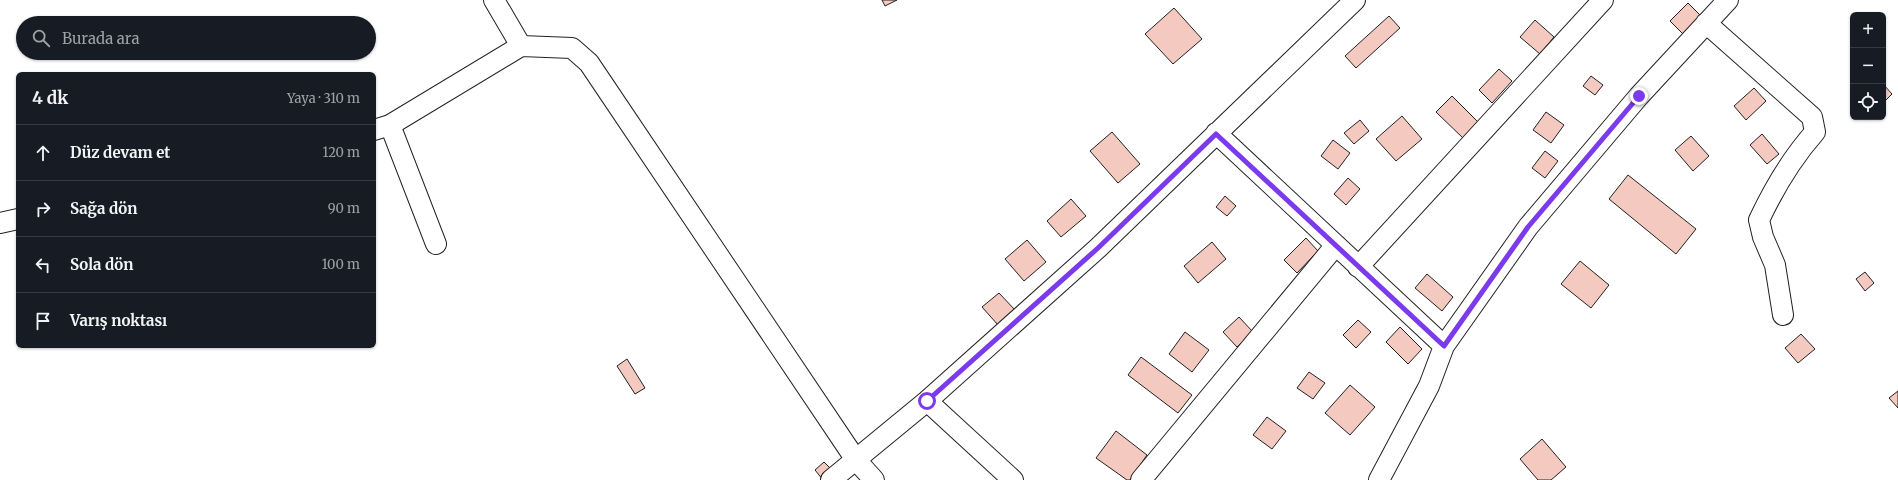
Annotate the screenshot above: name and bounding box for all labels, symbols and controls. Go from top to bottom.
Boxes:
map controls [1850,12,1886,120]
button: + [1850,12,1886,48]
search box [16,16,376,60]
icon: search [30,27,52,49]
text: Burada ara [62,29,140,48]
button: − [1850,48,1886,84]
button: locate [1850,84,1886,120]
text: 4 dk [32,87,68,109]
route end [1630,87,1648,105]
text: Yaya · 310 m [287,90,360,107]
icon: ahead [32,142,54,164]
text: Düz devam et [70,143,170,162]
text: 120 m [322,144,360,161]
icon: right [32,198,54,220]
text: Sağa dön [70,199,137,218]
text: 90 m [328,200,360,217]
icon: left [32,254,54,276]
text: Sola dön [70,255,133,274]
text: 100 m [322,256,360,273]
icon: arrive [32,310,54,332]
text: Varış noktası [70,311,167,330]
route start [918,392,936,410]

